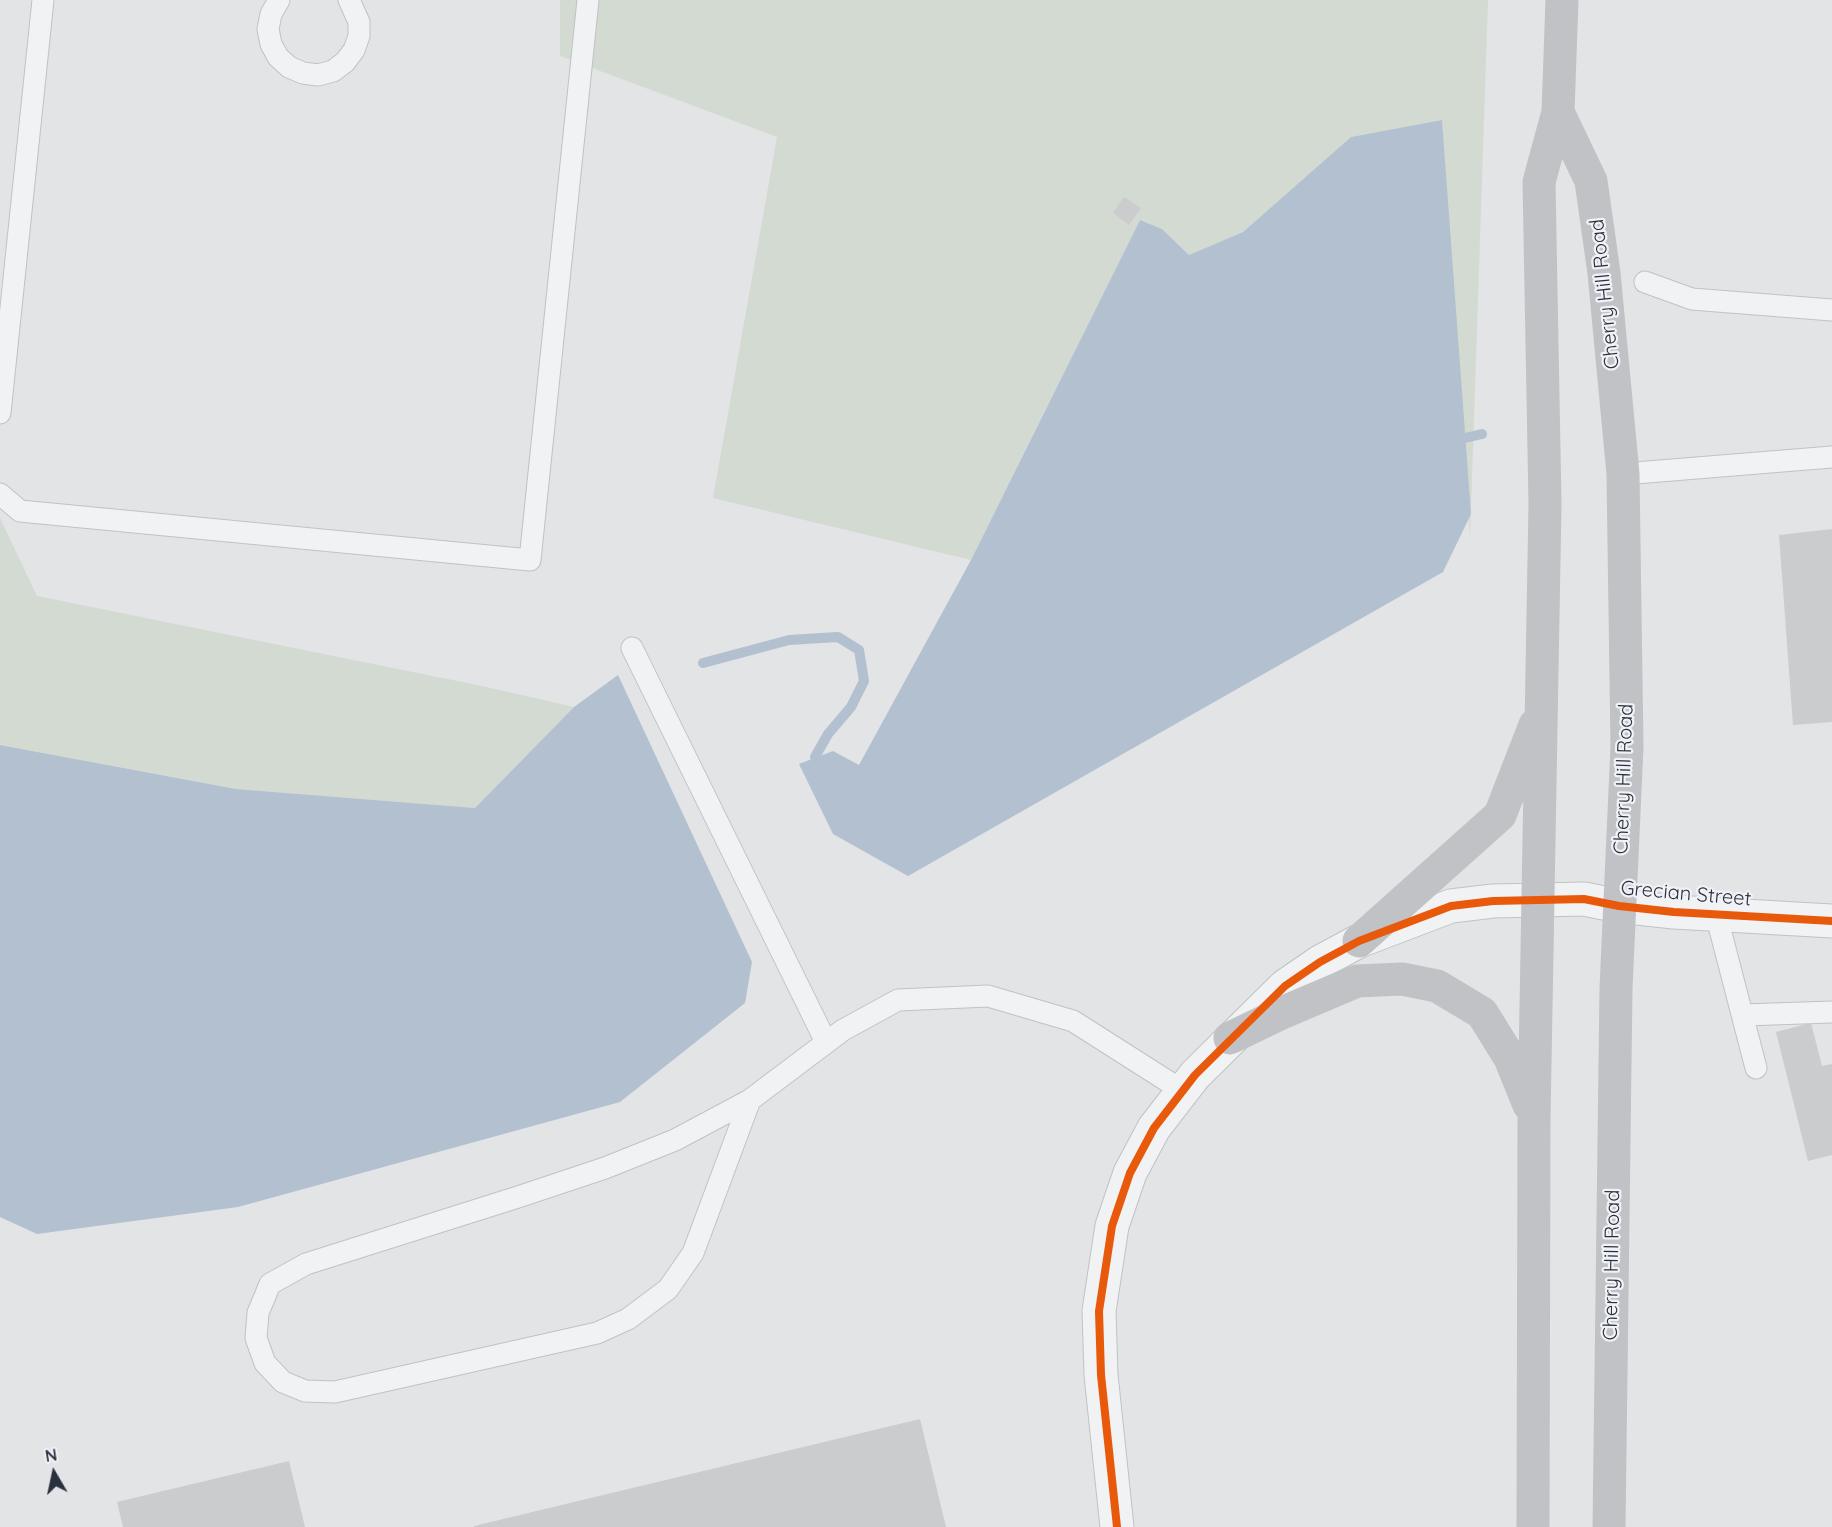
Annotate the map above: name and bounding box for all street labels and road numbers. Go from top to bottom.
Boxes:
street label: Cherry Hill Road [1585,218,1625,370]
street label: Cherry Hill Road [1609,703,1639,855]
street label: Grecian Street [1620,876,1752,912]
street label: Cherry Hill Road [1599,1189,1625,1341]

